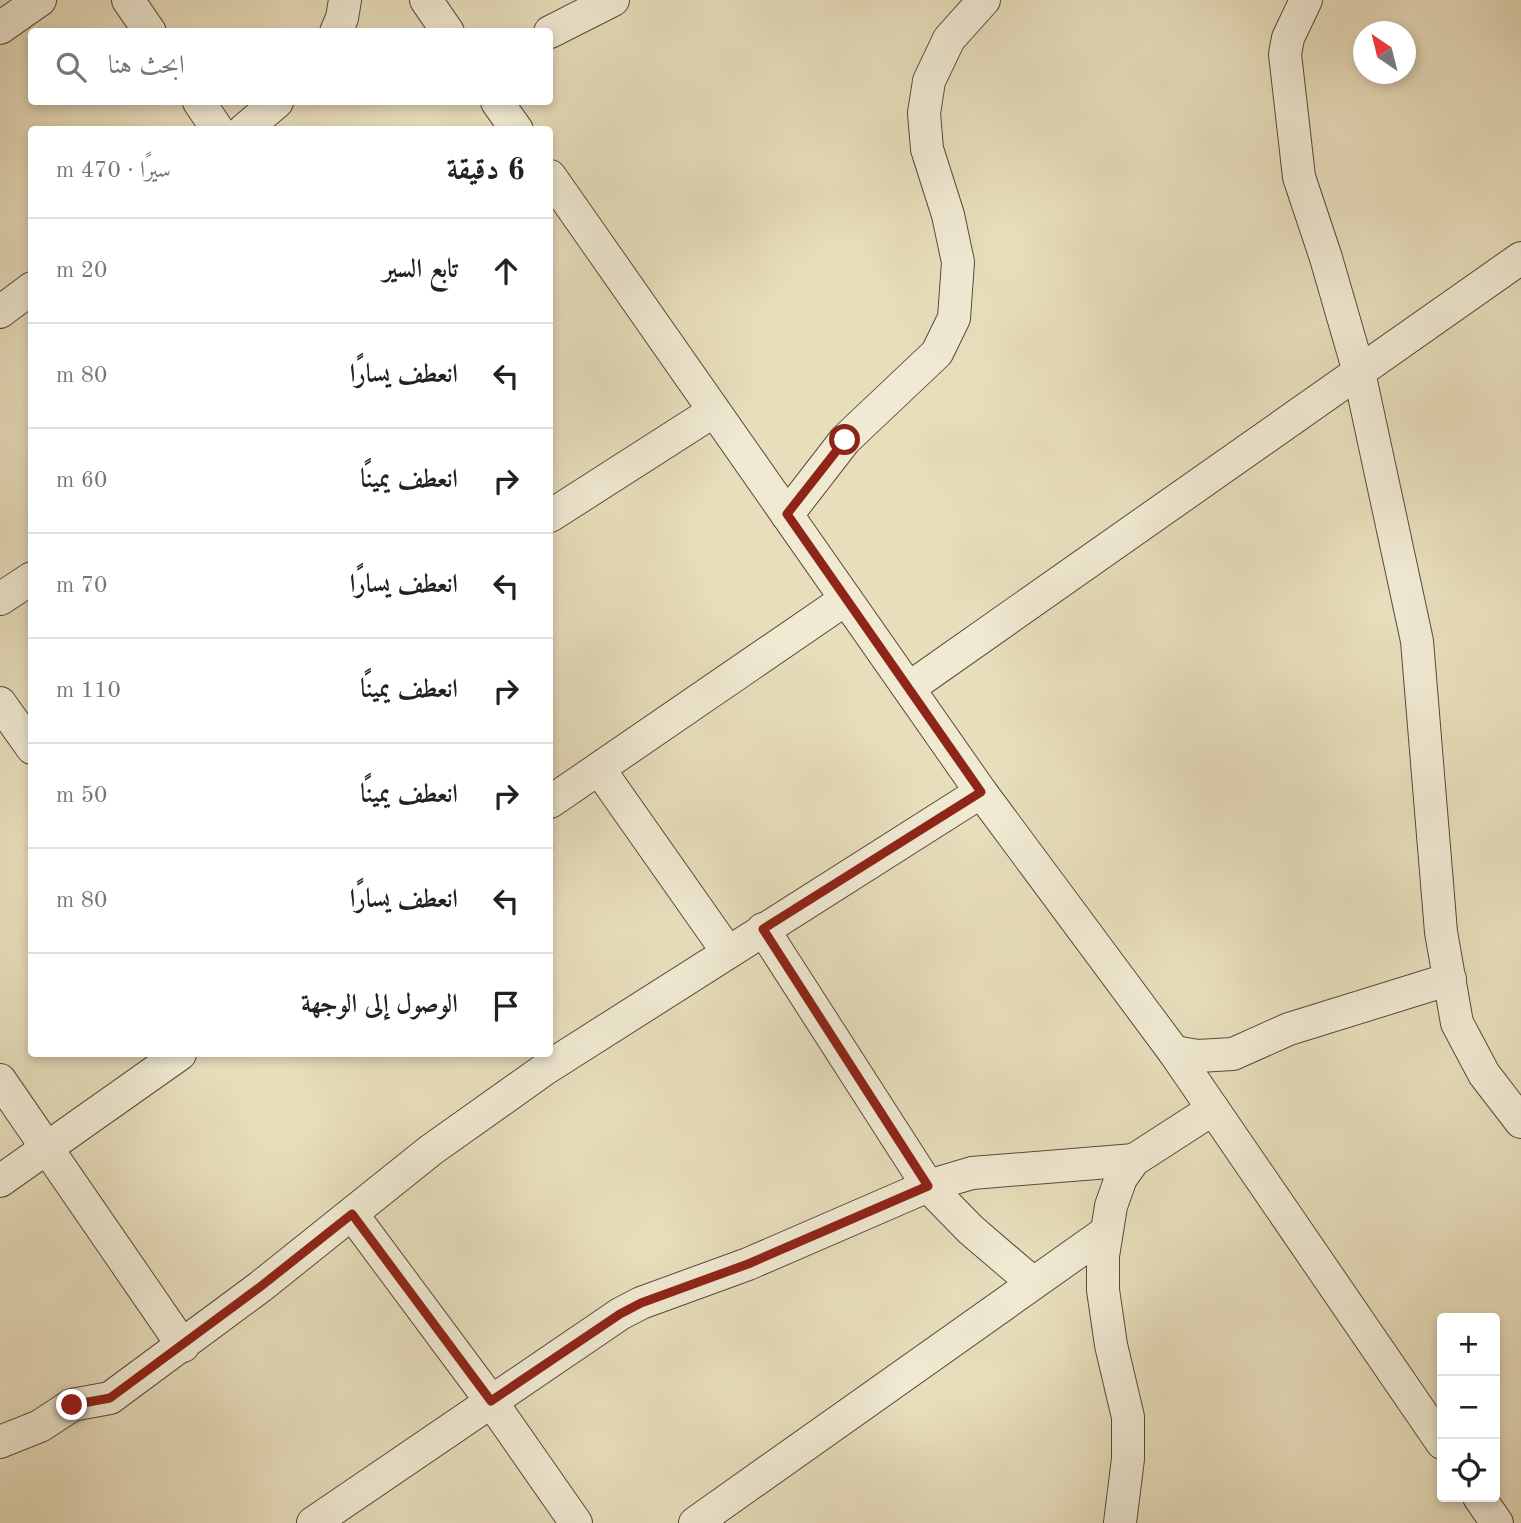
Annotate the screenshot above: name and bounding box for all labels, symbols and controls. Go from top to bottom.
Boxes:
north arrow [1353,21,1416,84]
search box [28,28,553,105]
icon: search [52,48,90,86]
text: ابحث هنا [108,53,185,79]
text: 6 دقيقة [447,156,525,186]
text: سيرًا · 470 m [56,159,171,182]
icon: ahead [487,252,525,290]
text: تابع السير [383,257,458,283]
text: 20 m [56,259,107,282]
icon: left [487,357,525,395]
text: انعطف يسارًا [350,362,458,388]
text: 80 m [56,364,107,387]
route start [829,424,860,455]
icon: right [487,462,525,500]
text: انعطف يمينًا [360,467,458,493]
text: 60 m [56,469,107,492]
icon: left [487,567,525,605]
text: انعطف يسارًا [350,572,458,598]
text: 70 m [56,574,107,597]
icon: right [487,672,525,710]
text: انعطف يمينًا [360,677,458,703]
text: 110 m [56,679,121,702]
icon: right [487,777,525,815]
text: انعطف يمينًا [360,782,458,808]
text: 50 m [56,784,107,807]
icon: left [487,882,525,920]
text: انعطف يسارًا [350,887,458,913]
text: 80 m [56,889,107,912]
icon: arrive [487,987,525,1025]
text: الوصول إلى الوجهة [301,992,458,1018]
map controls [1437,1313,1500,1502]
button: + [1437,1313,1500,1376]
button: − [1437,1376,1500,1439]
route end [56,1389,87,1420]
button: locate [1437,1439,1500,1502]

